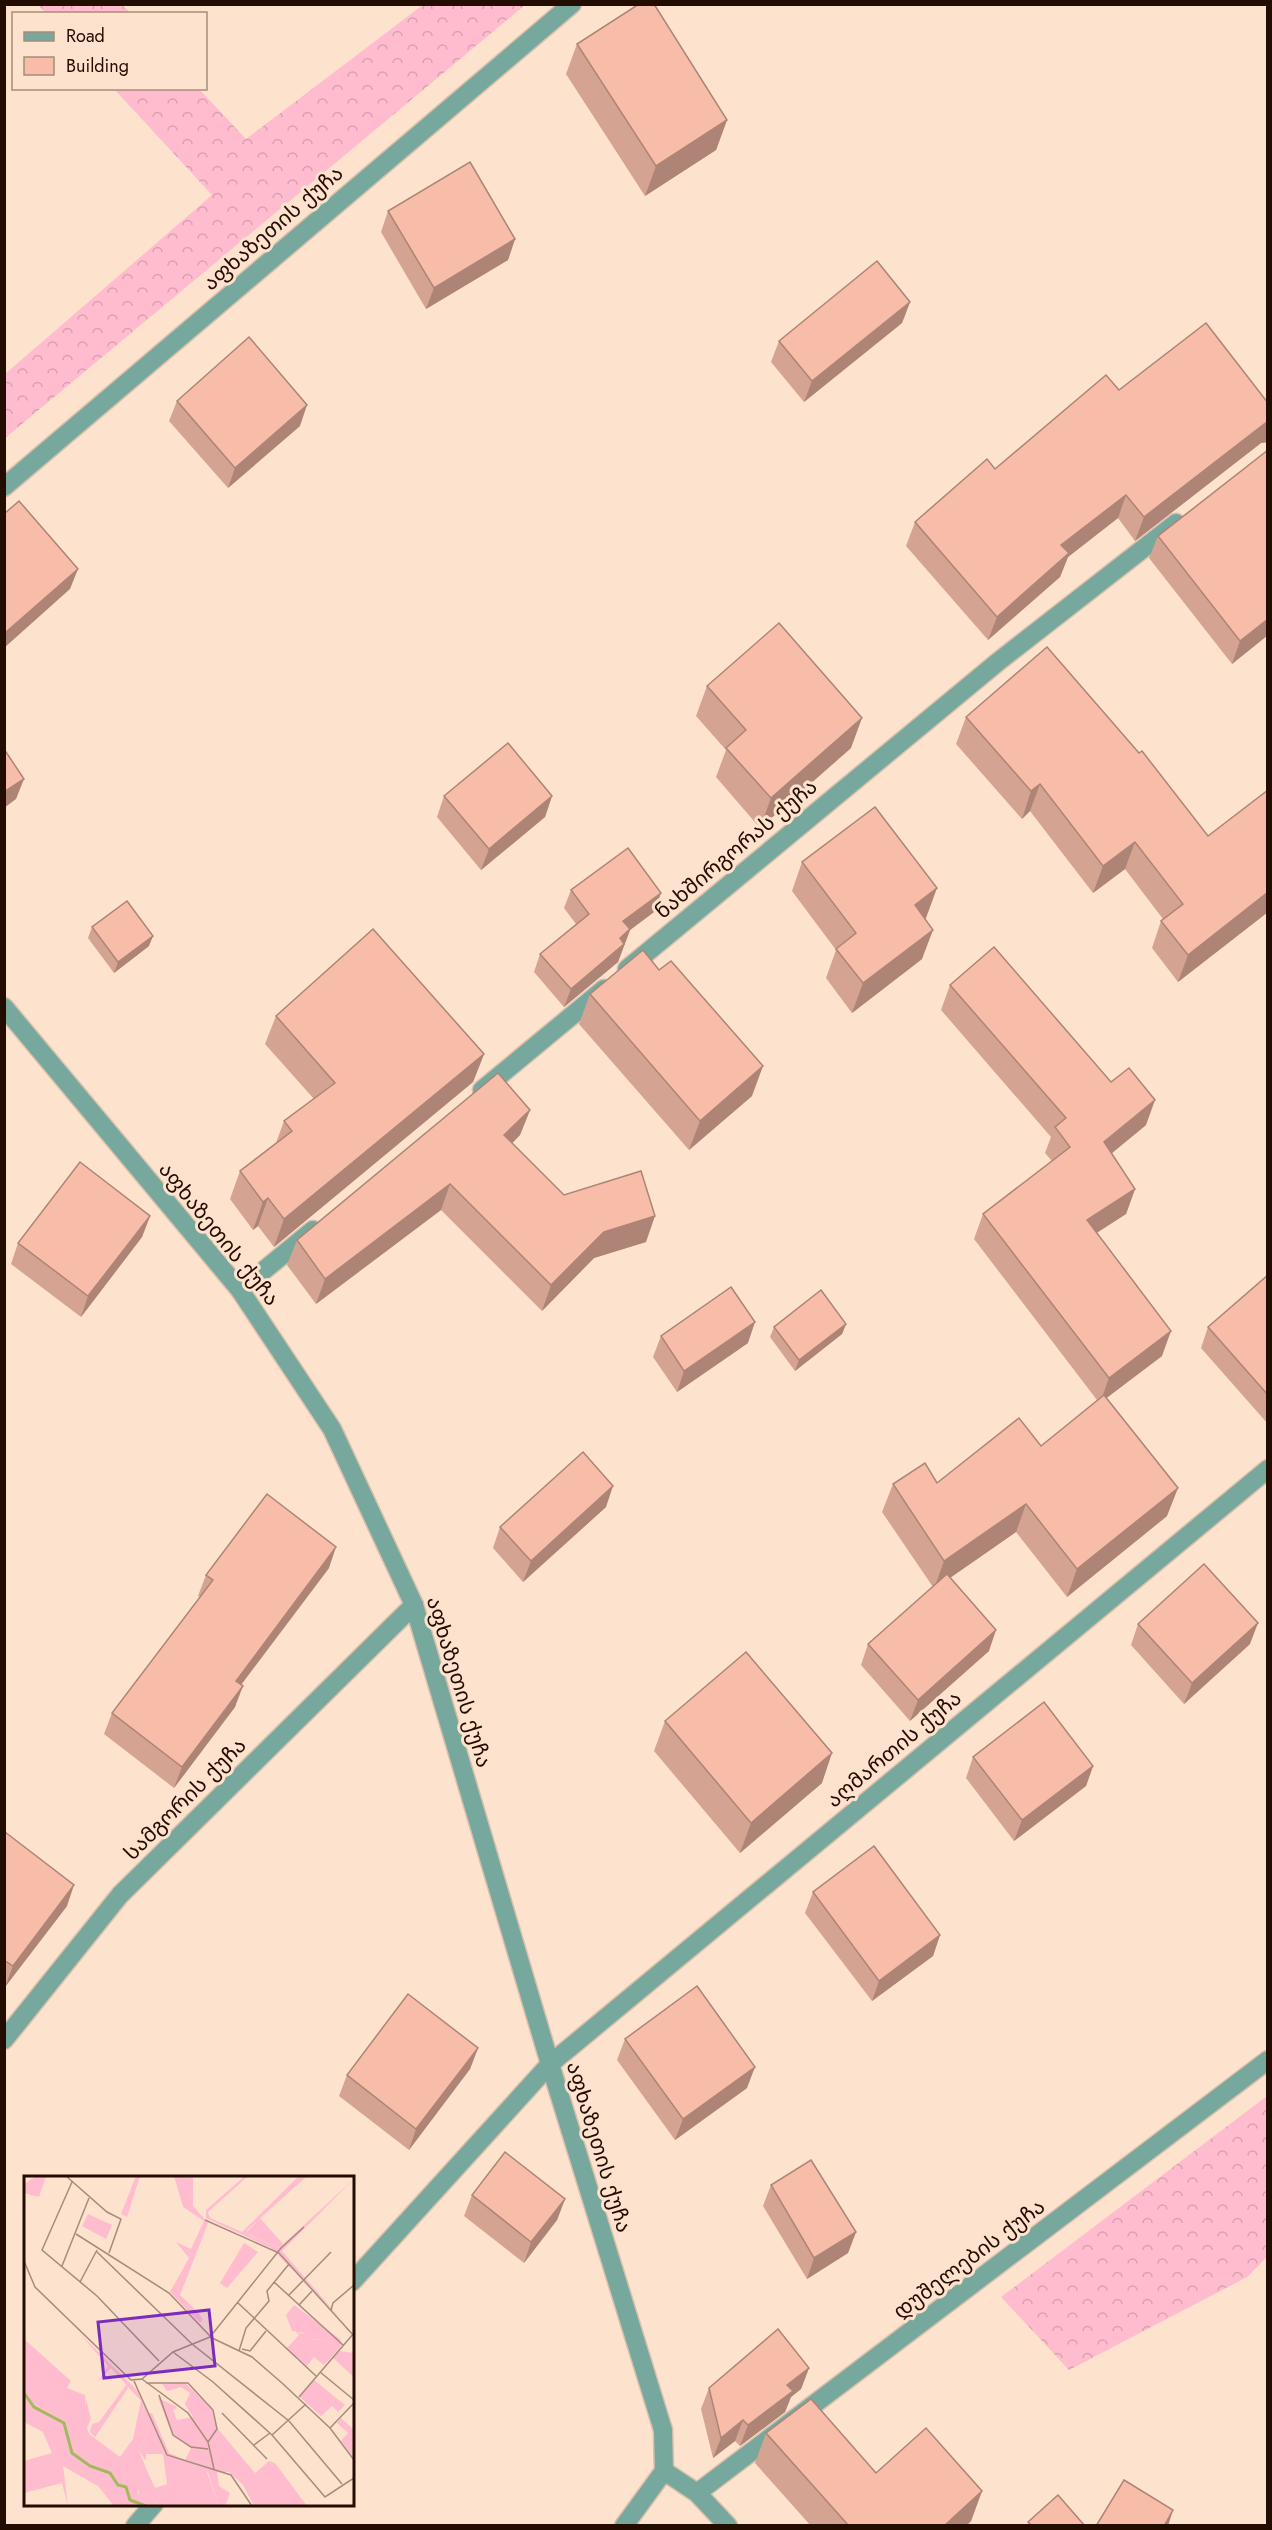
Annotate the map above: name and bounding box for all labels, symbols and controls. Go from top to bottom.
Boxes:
legend [12,12,207,90]
text: Road [66,23,105,49]
text: Building [66,53,129,79]
street label: აფხაზეთის ქუჩა [196,159,350,297]
street label: ნახშირგორას ქუჩა [648,772,824,926]
street label: აფხაზეთის ქუჩა [152,1156,286,1312]
street label: აფხაზეთის ქუჩა [419,1593,499,1771]
street label: აღმართის ქუჩა [820,1683,968,1815]
street label: სამგორის ქუჩა [117,1731,253,1867]
street label: აფხაზეთის ქუჩა [559,2058,639,2236]
inset map [24,2176,354,2506]
street label: დუშელების ქუჩა [887,2192,1051,2326]

